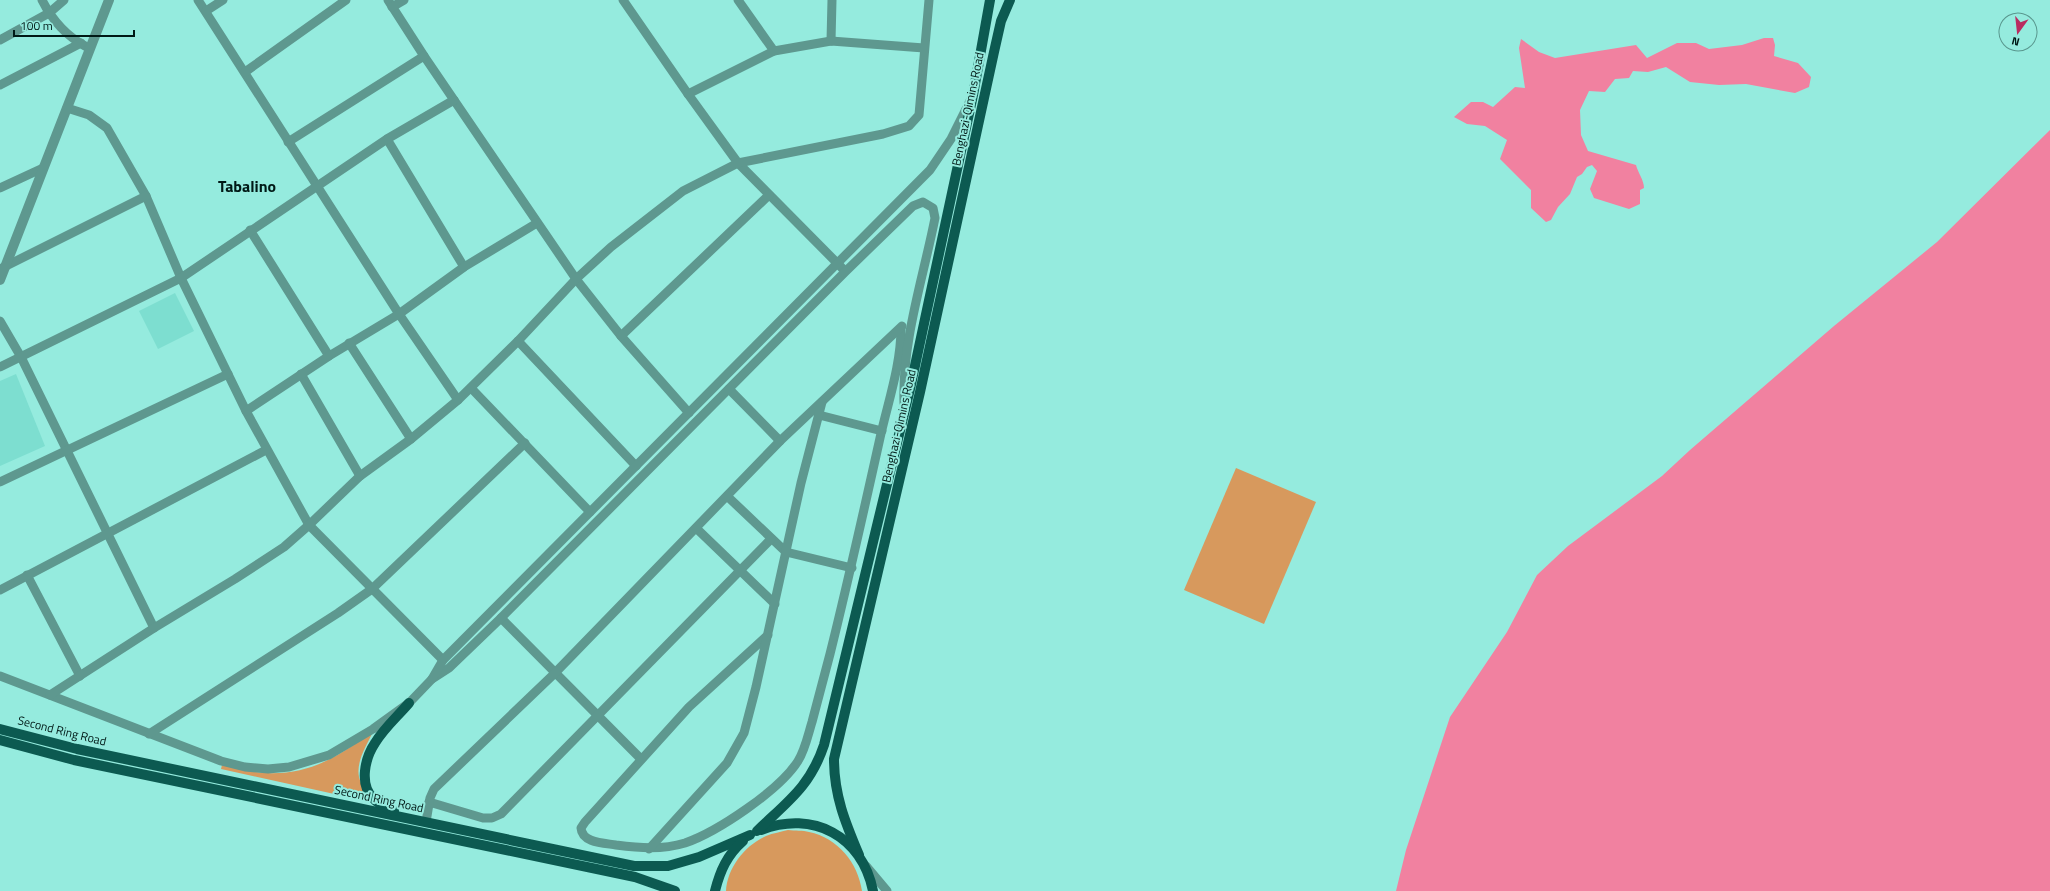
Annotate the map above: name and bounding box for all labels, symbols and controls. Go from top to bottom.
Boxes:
scale bar [14,12,134,38]
north arrow [1998,12,2038,52]
text: 100 m [20,16,53,35]
text: N [2010,33,2021,50]
street label: Benghazi-Qimins Road [946,50,989,167]
district label: Tabalino [218,174,276,198]
street label: Benghazi-Qimins Road [876,367,921,484]
street label: Second Ring Road [16,710,108,751]
street label: Second Ring Road [333,780,425,817]

